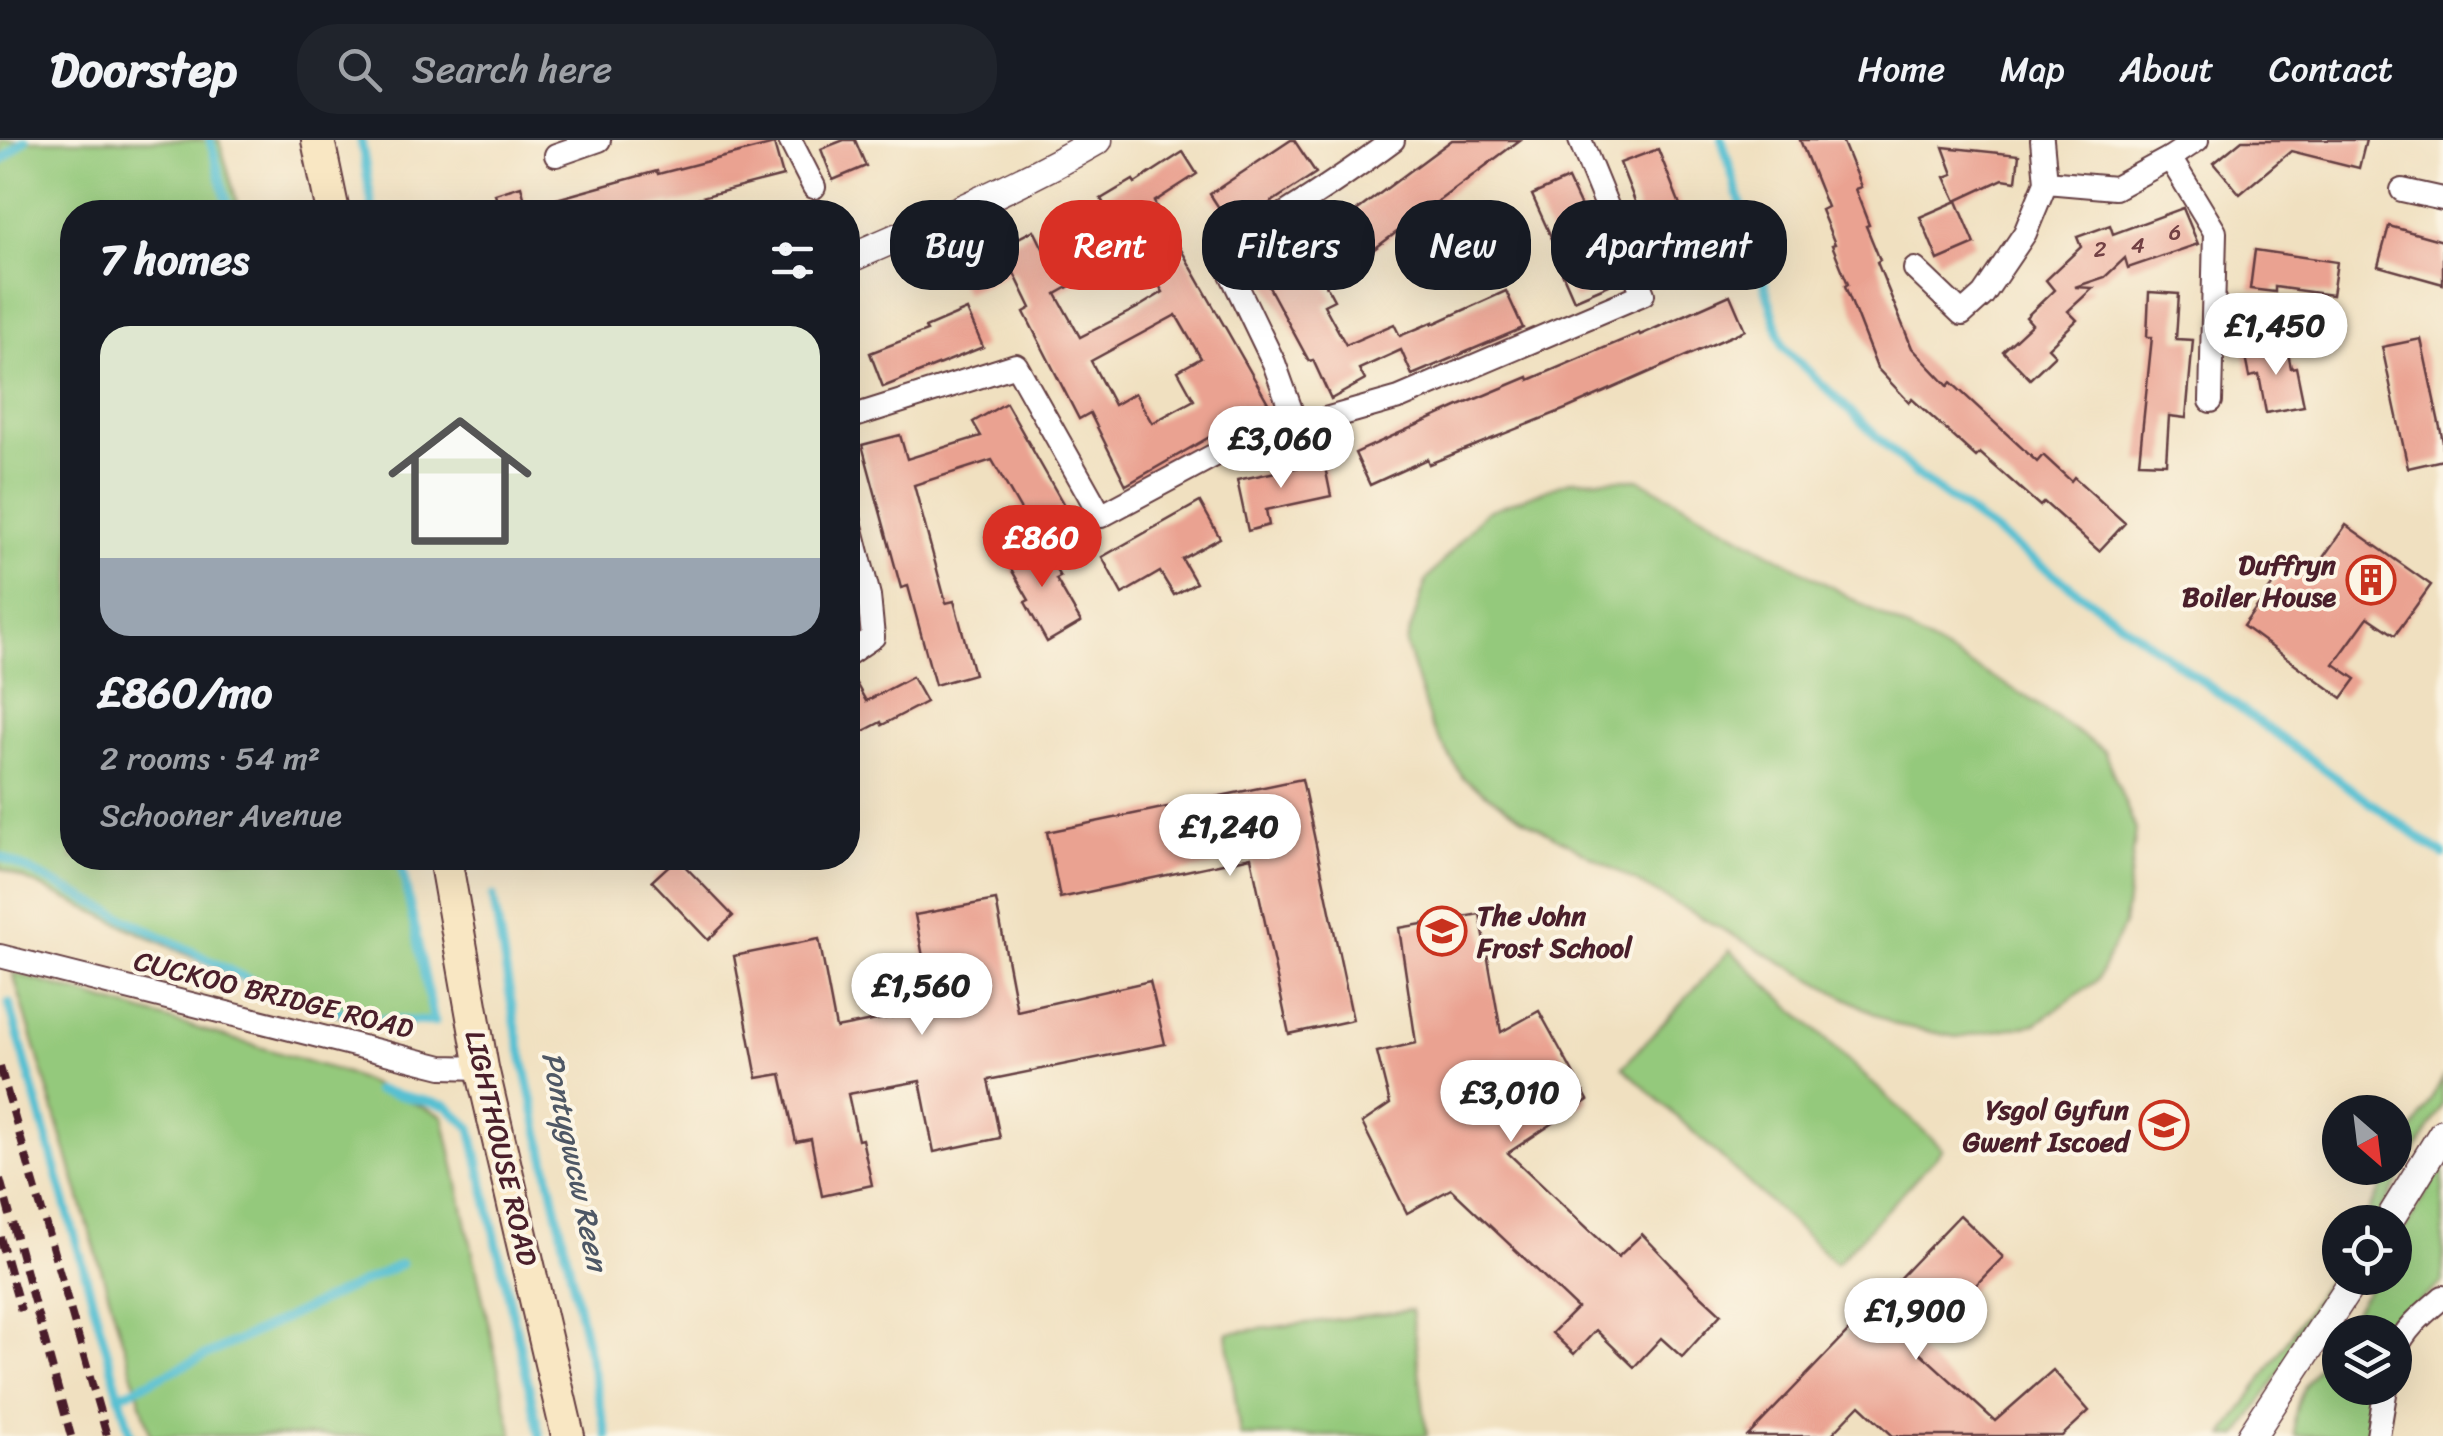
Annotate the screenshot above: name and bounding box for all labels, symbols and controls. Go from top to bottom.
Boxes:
search box [297,24,997,114]
text: Doorstep [50,27,237,112]
text: Search here [412,36,612,103]
text: Home [1858,38,1945,100]
text: Map [2000,38,2065,100]
text: About [2120,38,2214,100]
text: Contact [2269,38,2393,100]
icon: search [332,42,387,97]
chip: Buy [890,200,1019,290]
chip: Rent [1039,200,1182,290]
chip: Filters [1202,200,1375,290]
chip: New [1395,200,1531,290]
chip: Apartment [1551,200,1787,290]
house number: 6 [2169,213,2181,252]
text: 7 homes [100,223,249,297]
house number: 4 [2131,226,2145,265]
house number: 2 [2094,230,2107,269]
icon: filters [765,233,820,288]
pin: £1,450 [2195,293,2357,378]
text: £1,450 [2226,297,2326,354]
icon: home [370,391,550,571]
pin: £3,060 [1200,406,1362,491]
text: £3,060 [1230,410,1332,467]
pin: £860 [983,505,1101,590]
text: £860 [1005,509,1079,566]
place label: Duffryn Boiler House [2182,540,2337,621]
building icon: Duffryn Boiler House [2345,554,2397,606]
text: £860/mo [100,656,272,730]
text: 2 rooms · 54 m² [100,730,320,787]
text: Schooner Avenue [100,787,342,844]
pin: £1,240 [1149,794,1311,879]
text: £1,240 [1181,798,1279,855]
place label: The John Frost School [1476,891,1633,972]
school or university icon: The John Frost School [1416,905,1468,957]
street label: CUCKOO BRIDGE ROAD [129,936,419,1053]
pin: £1,560 [841,953,1003,1038]
text: £1,560 [873,957,971,1014]
street label: LIGHTHOUSE ROAD [451,1025,552,1271]
water label: Pontygwcw Reen [525,1046,625,1278]
pin: £3,010 [1430,1060,1592,1145]
text: £3,010 [1462,1064,1560,1121]
place label: Ysgol Gyfun Gwent Iscoed [1963,1085,2131,1166]
north arrow [2322,1095,2412,1185]
map controls [2322,1095,2412,1405]
school or university icon: Ysgol Gyfun Gwent Iscoed [2138,1099,2190,1151]
button: locate [2322,1205,2412,1295]
pin: £1,900 [1835,1278,1997,1363]
text: £1,900 [1866,1282,1966,1339]
button: layers [2322,1315,2412,1405]

